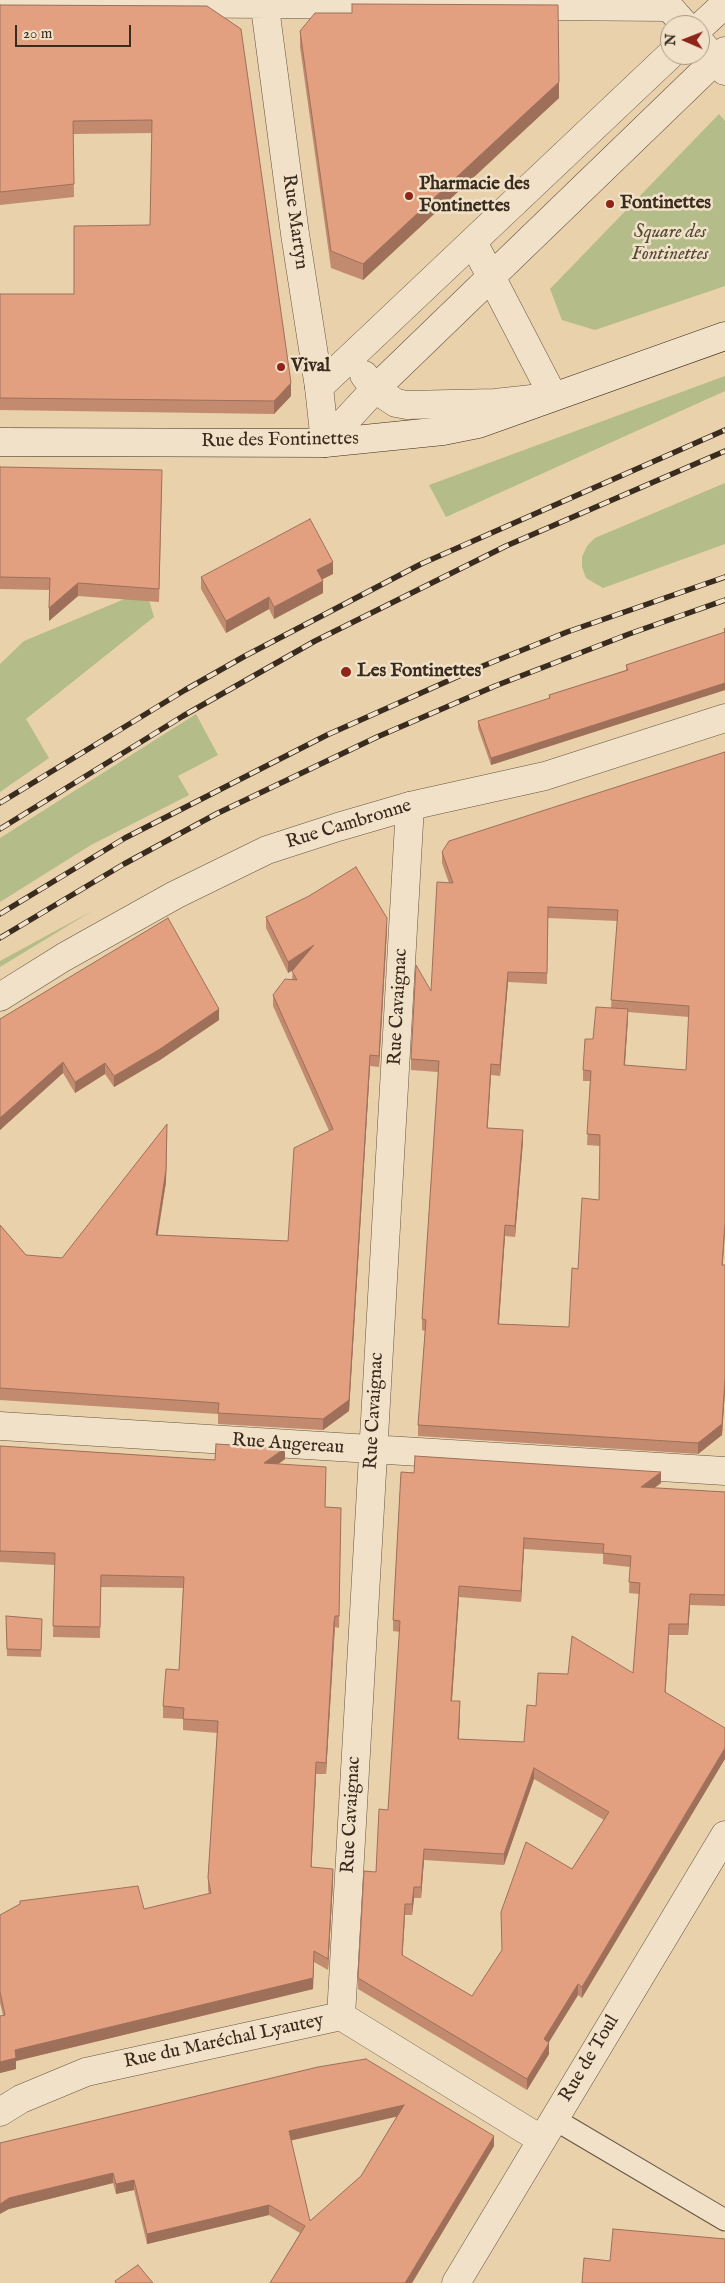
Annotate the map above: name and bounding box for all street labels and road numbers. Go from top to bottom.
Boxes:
street label: Rue Martyn [276,173,312,271]
street label: Rue des Fontinettes [201,428,359,454]
street label: Rue Cambronne [284,795,414,855]
street label: Rue Cavaignac [385,948,413,1066]
street label: Rue Cavaignac [361,1352,389,1470]
street label: Rue Augereau [231,1430,345,1460]
street label: Rue Cavaignac [338,1756,366,1874]
street label: Rue du Maréchal Lyautey [122,2010,326,2074]
street label: Rue de Toul [555,2011,625,2107]

